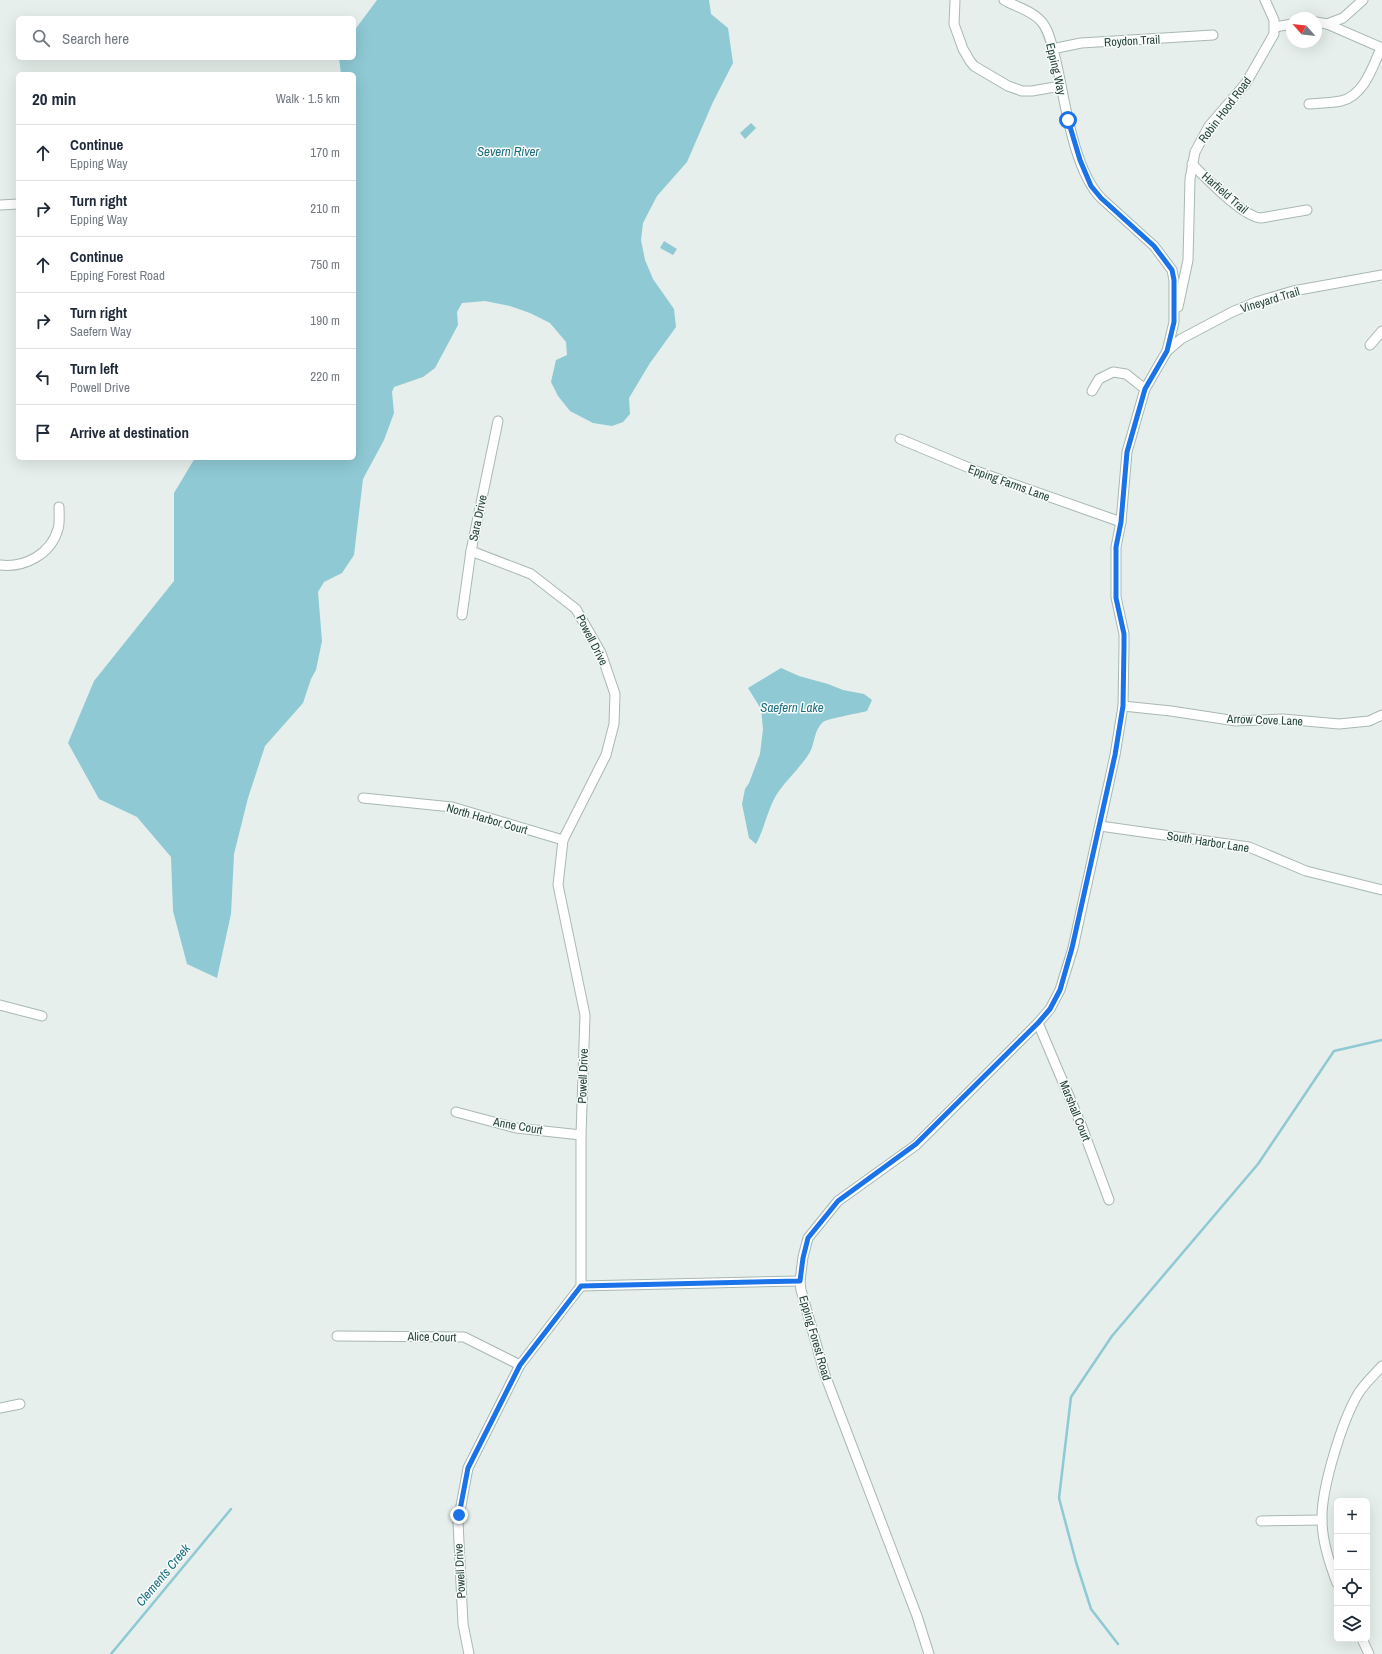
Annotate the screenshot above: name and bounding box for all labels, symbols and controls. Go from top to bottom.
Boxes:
north arrow [1286,12,1322,48]
search box [16,16,356,60]
icon: search [30,27,52,49]
text: Search here [62,28,129,49]
street label: Roydon Trail [1104,32,1160,50]
street label: Epping Way [1042,41,1070,97]
street label: Robin Hood Road [1195,74,1255,146]
text: 20 min [32,87,76,110]
text: Walk · 1.5 km [276,90,340,107]
route start [1059,111,1077,129]
text: Continue [70,134,123,155]
icon: ahead [32,142,54,164]
water label: Severn River [477,143,540,160]
text: 170 m [310,144,340,161]
text: Epping Way [70,155,128,172]
street label: Harfield Trail [1198,168,1252,218]
text: Turn right [70,190,127,211]
icon: right [32,198,54,220]
text: 210 m [310,200,340,217]
text: Epping Way [70,211,128,228]
text: Continue [70,246,123,267]
icon: ahead [32,254,54,276]
text: 750 m [310,256,340,273]
text: Epping Forest Road [70,267,165,284]
street label: Vineyard Trail [1238,283,1302,317]
text: Turn right [70,302,127,323]
icon: right [32,310,54,332]
text: 190 m [310,312,340,329]
text: Saefern Way [70,323,131,340]
text: Turn left [70,358,118,379]
icon: left [32,366,54,388]
text: 220 m [310,368,340,385]
text: Powell Drive [70,379,130,396]
icon: arrive [32,422,54,444]
text: Arrive at destination [70,422,189,443]
street label: Epping Farms Lane [966,461,1052,505]
street label: Sara Drive [465,493,491,543]
street label: Powell Drive [572,612,612,668]
water label: Saefern Lake [760,699,824,716]
street label: Arrow Cove Lane [1226,711,1303,729]
street label: North Harbor Court [445,800,530,838]
street label: South Harbor Lane [1166,828,1250,856]
street label: Powell Drive [574,1048,592,1104]
street label: Marshall Court [1056,1078,1094,1144]
street label: Anne Court [491,1114,544,1138]
street label: Epping Forest Road [795,1294,835,1382]
street label: Alice Court [407,1329,457,1345]
map controls [1334,1498,1370,1642]
button: + [1334,1498,1370,1534]
route end [450,1506,468,1524]
button: − [1334,1534,1370,1570]
water label: Clements Creek [132,1540,194,1610]
street label: Powell Drive [451,1543,469,1599]
button: locate [1334,1570,1370,1606]
button: layers [1334,1606,1370,1642]

